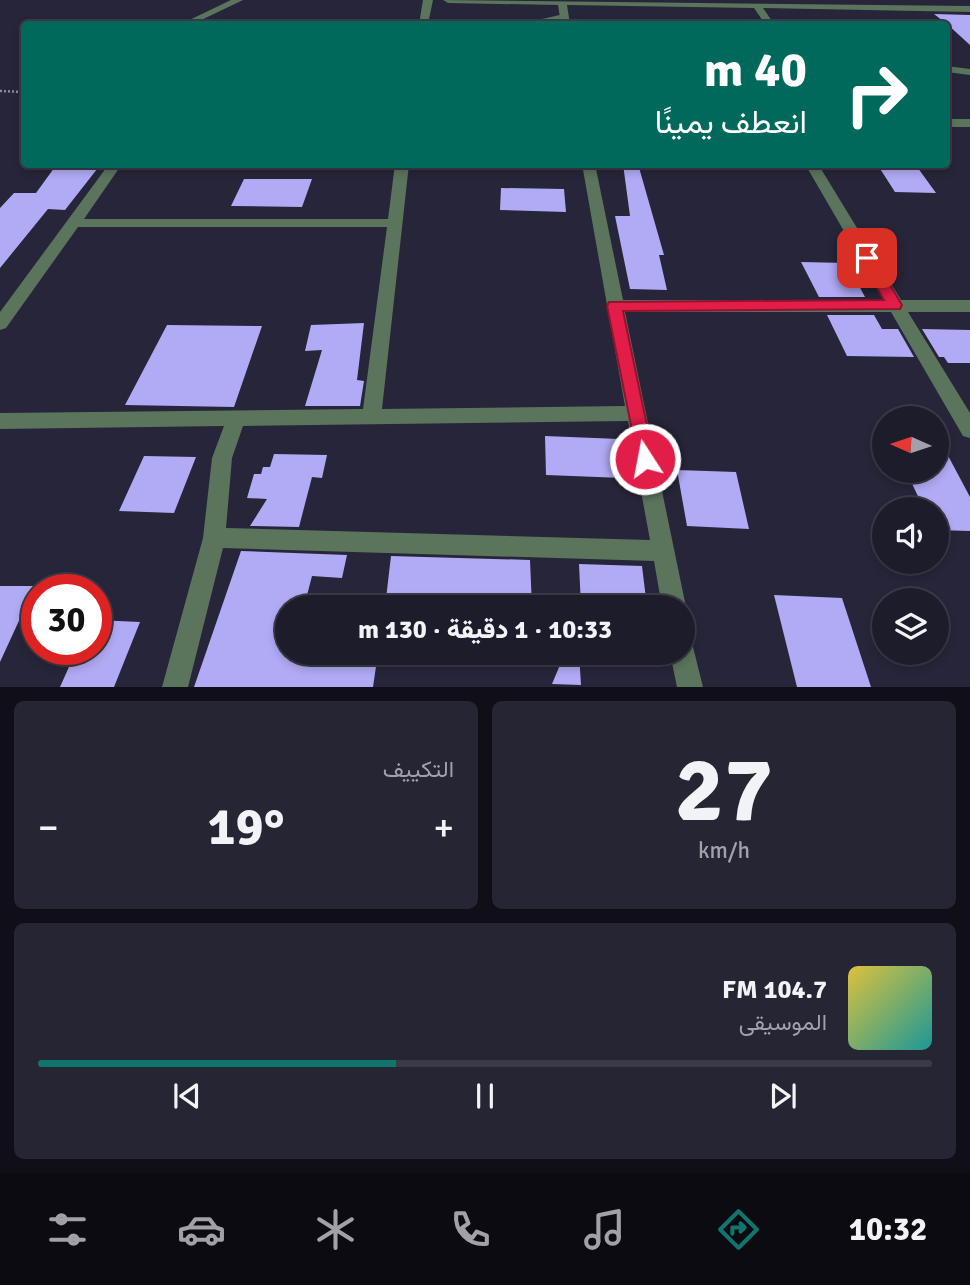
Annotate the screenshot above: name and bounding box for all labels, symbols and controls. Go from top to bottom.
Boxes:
text: 40 m [704,40,807,100]
icon: right [831,49,922,140]
text: انعطف يمينًا [655,103,807,142]
pin [837,228,897,288]
icon: arrive [848,239,886,277]
north arrow [872,406,948,483]
map controls [872,406,949,665]
position arrow [608,422,682,496]
button: sound [872,497,949,574]
speed limit sign: 30 [21,574,112,665]
button: layers [872,588,949,665]
text: 10:33 · 1 دقيقة · 130 m [358,614,612,646]
text: 27 [675,734,773,847]
text: التكييف [383,755,454,784]
text: 19° [208,795,284,859]
text: − [38,804,59,851]
text: + [433,804,454,851]
text: km/h [698,836,750,865]
text: 104.7 FM [722,974,827,1006]
text: الموسيقى [739,1008,827,1037]
icon: previous [168,1077,206,1115]
icon: pause [466,1077,504,1115]
icon: next [764,1077,802,1115]
icon: filters [43,1205,92,1254]
icon: car [177,1205,226,1254]
icon: climate [311,1205,360,1254]
icon: phone [446,1205,495,1254]
icon: music [580,1205,629,1254]
icon: directions [714,1205,763,1254]
text: 10:32 [849,1210,927,1249]

